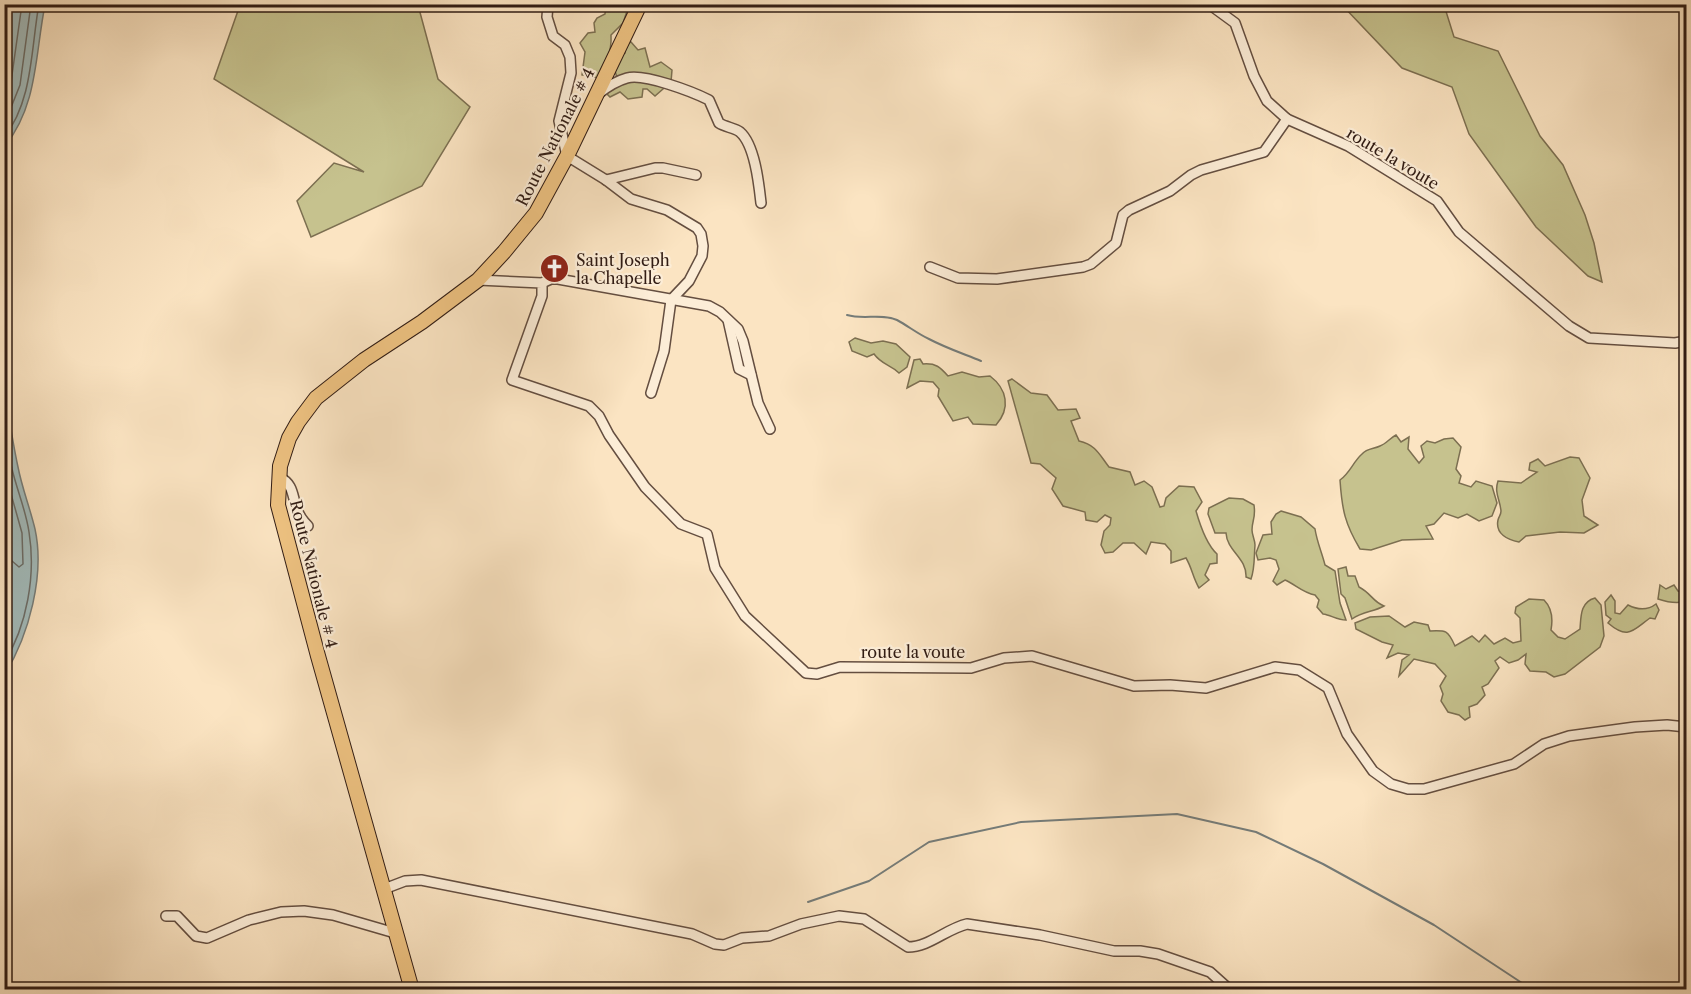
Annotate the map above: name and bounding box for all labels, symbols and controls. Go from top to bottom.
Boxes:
street label: Route Nationale # 4 [512,65,598,209]
street label: route la voute [1343,123,1443,193]
place label: Saint Joseph la Chapelle [576,250,670,288]
church icon: Saint Joseph la Chapelle [539,253,571,285]
street label: Route Nationale # 4 [286,498,342,650]
street label: route la voute [861,642,965,662]

